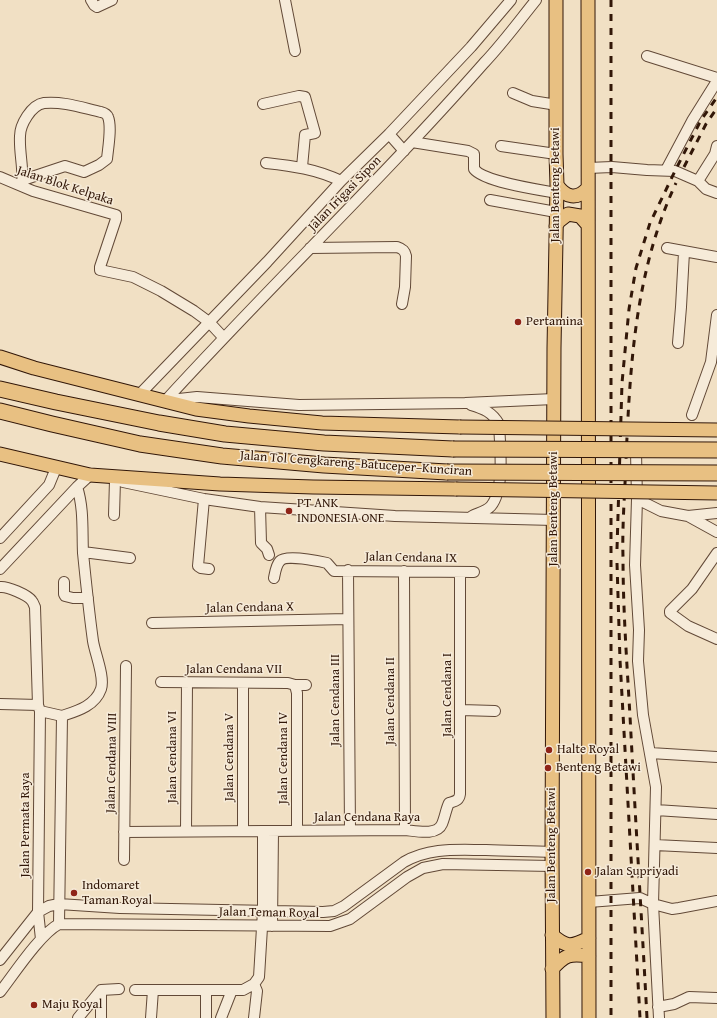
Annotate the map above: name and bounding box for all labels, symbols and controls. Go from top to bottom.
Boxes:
street label: Jalan Benteng Betawi [548,127,564,243]
street label: Jalan Irigasi Sipon [305,153,385,235]
street label: Jalan Blok Kelpaka [15,163,115,209]
place label: Pertamina [526,314,583,330]
marker: Pertamina [513,317,523,327]
street label: Jalan Tol Cengkareng–Batuceper–Kunciran [239,448,473,480]
street label: Jalan Benteng Betawi [546,451,562,567]
place label: PT ANK INDONESIA ONE [297,496,384,527]
marker: PT ANK INDONESIA ONE [284,506,294,516]
street label: Jalan Cendana IX [365,549,457,567]
street label: Jalan Cendana X [206,599,294,617]
street label: Jalan Cendana I [440,653,456,737]
street label: Jalan Cendana III [328,654,344,746]
street label: Jalan Cendana II [383,657,399,745]
street label: Jalan Cendana VII [186,662,282,678]
street label: Jalan Cendana VI [165,711,181,803]
street label: Jalan Cendana IV [276,712,292,804]
street label: Jalan Cendana VIII [103,713,121,813]
street label: Jalan Cendana V [222,713,238,801]
place label: Halte Royal [557,742,619,758]
marker: Halte Royal [544,745,554,755]
place label: Benteng Betawi [556,760,641,776]
marker: Benteng Betawi [543,763,553,773]
street label: Jalan Permata Raya [18,772,34,878]
street label: Jalan Benteng Betawi [544,787,560,903]
street label: Jalan Cendana Raya [314,810,420,826]
place label: Jalan Supriyadi [596,864,679,880]
marker: Jalan Supriyadi [583,867,593,877]
place label: Indomaret Taman Royal [82,878,152,909]
marker: Indomaret Taman Royal [69,888,79,898]
street label: Jalan Teman Royal [219,904,319,922]
place label: Maju Royal [42,997,102,1013]
marker: Maju Royal [29,1000,39,1010]

